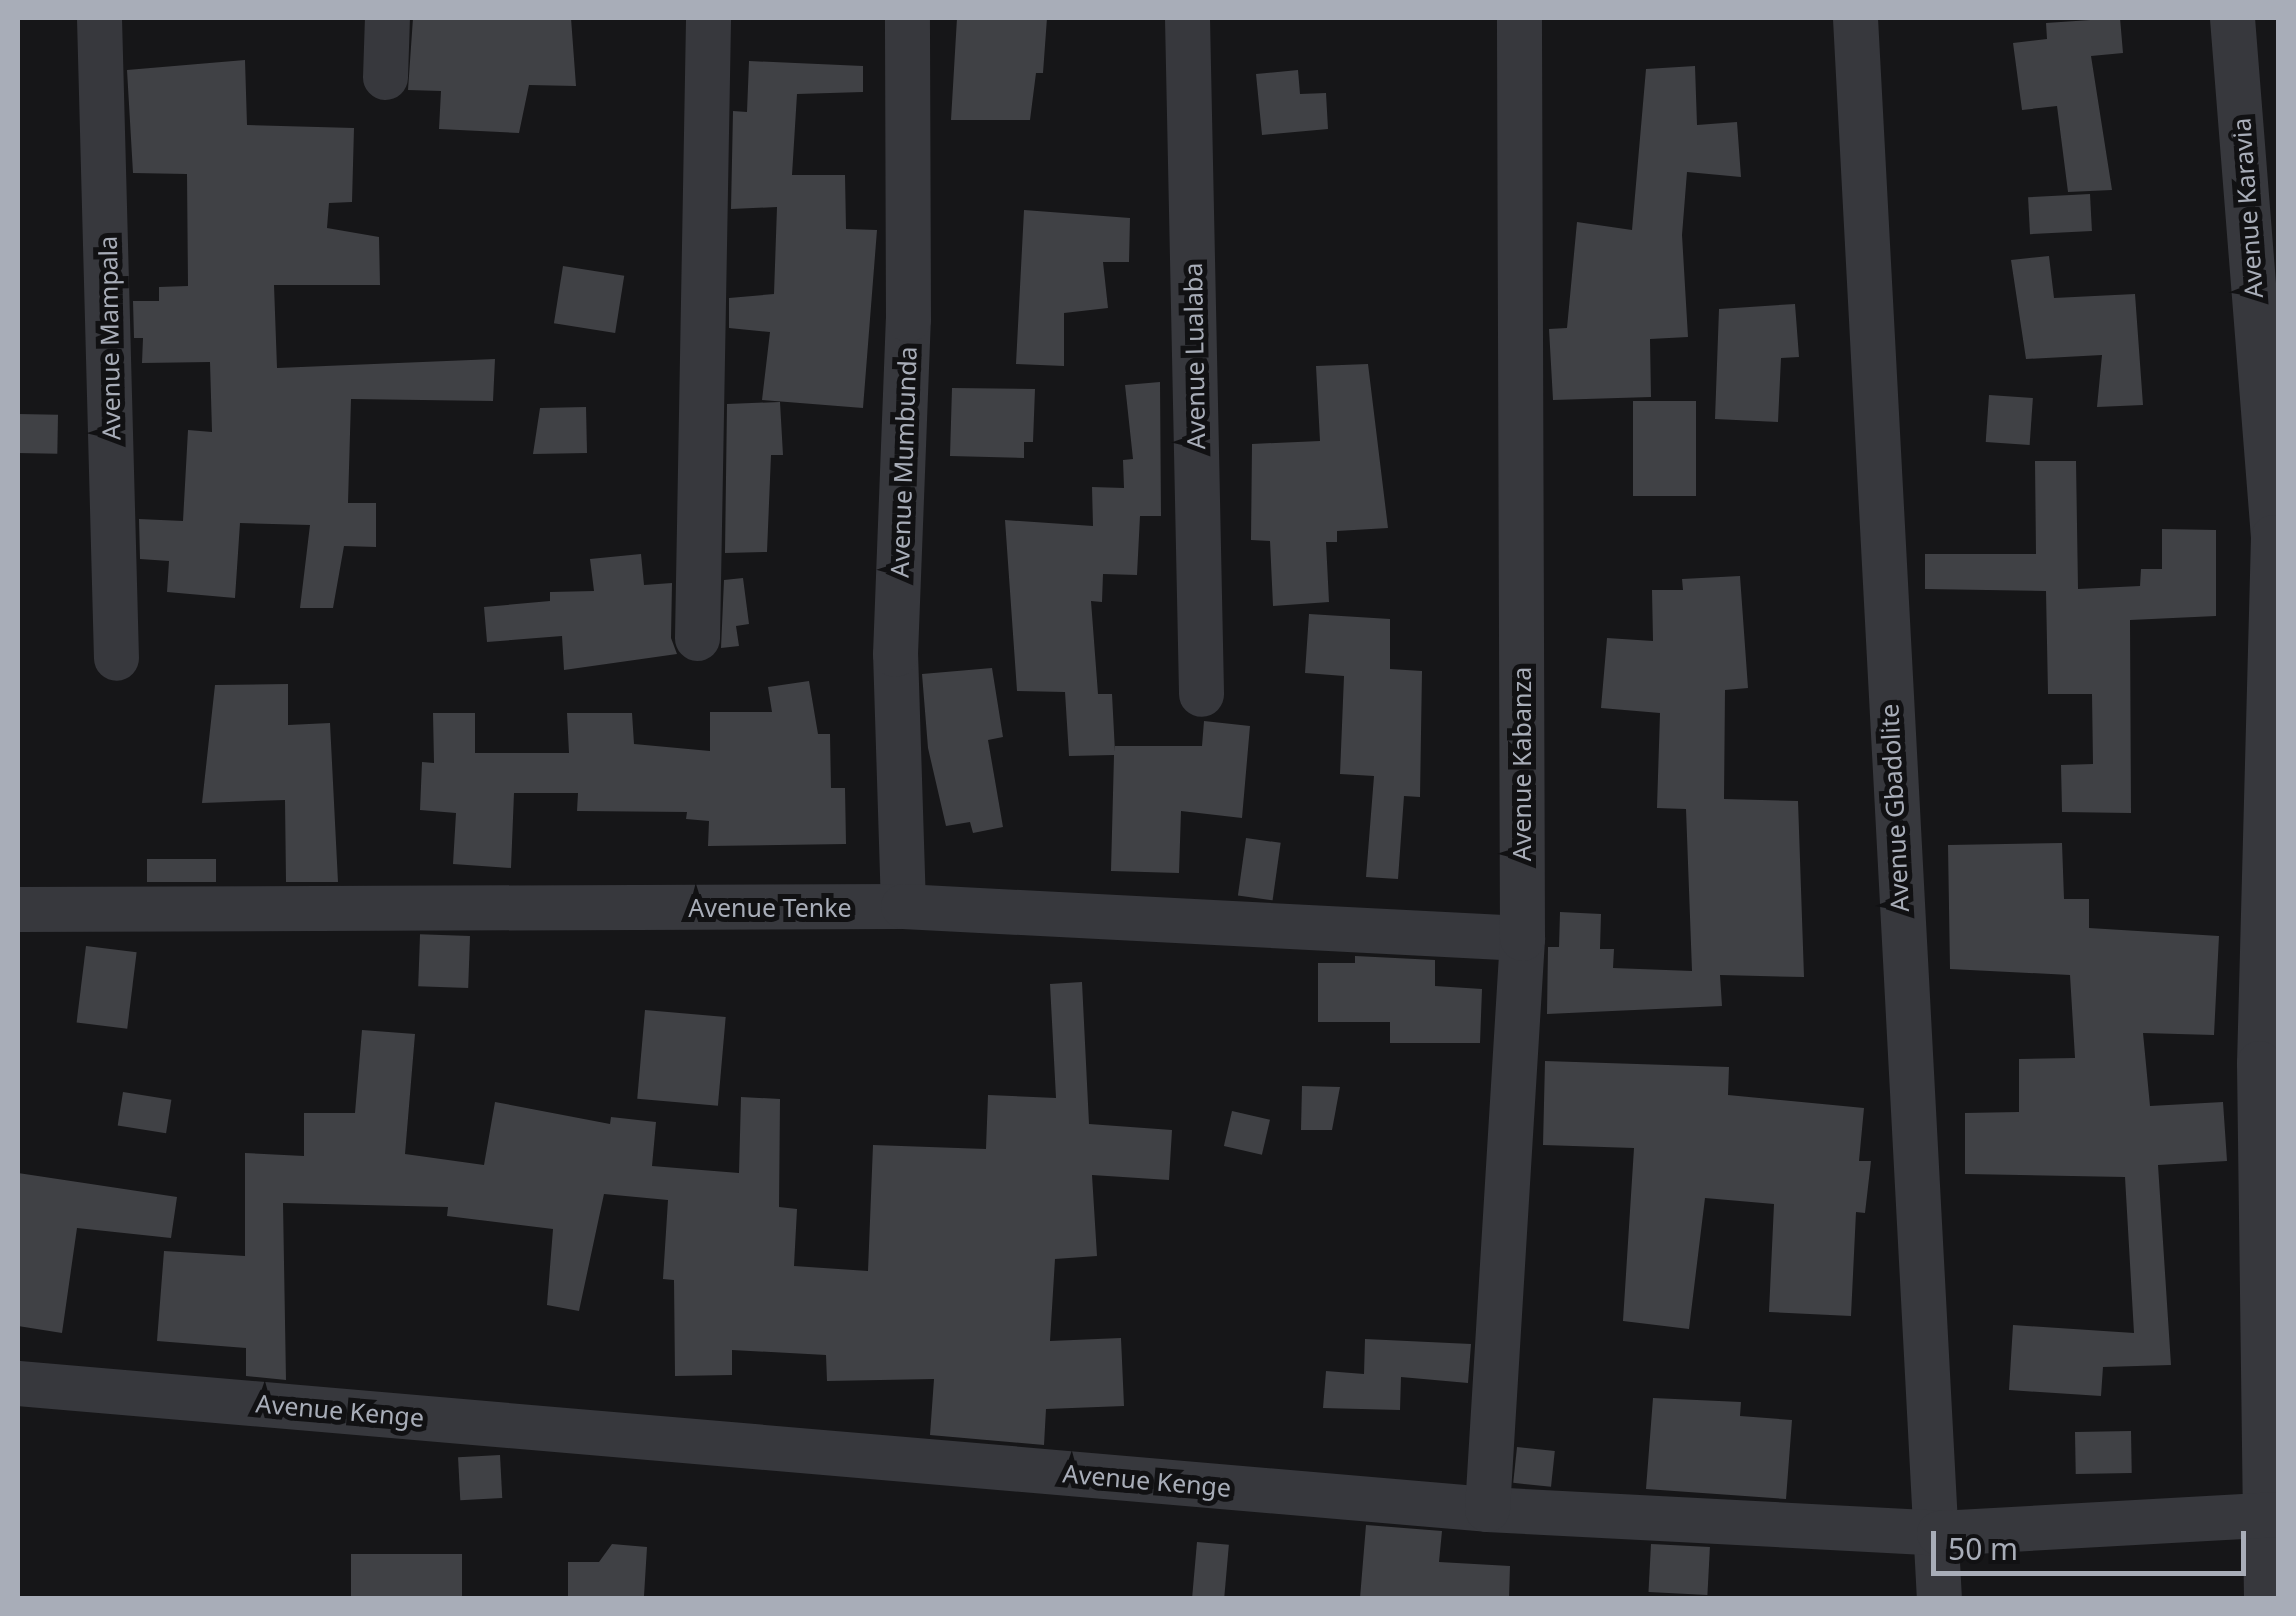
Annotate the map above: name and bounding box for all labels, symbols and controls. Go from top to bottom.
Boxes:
street label: Avenue Karavia [2226,117,2268,299]
street label: Avenue Mampala [92,236,126,440]
street label: Avenue Lualaba [1177,262,1211,450]
street label: Avenue Mumbunda [884,346,922,578]
street label: Avenue Kabanza [1506,667,1536,861]
street label: Avenue Gbadolite [1874,703,1914,913]
street label: Avenue Tenke [688,892,852,922]
street label: Avenue Kenge [255,1388,425,1432]
street label: Avenue Kenge [1062,1458,1232,1502]
scale bar [1936,1511,2251,1573]
text: 50 m [1948,1528,2018,1569]

